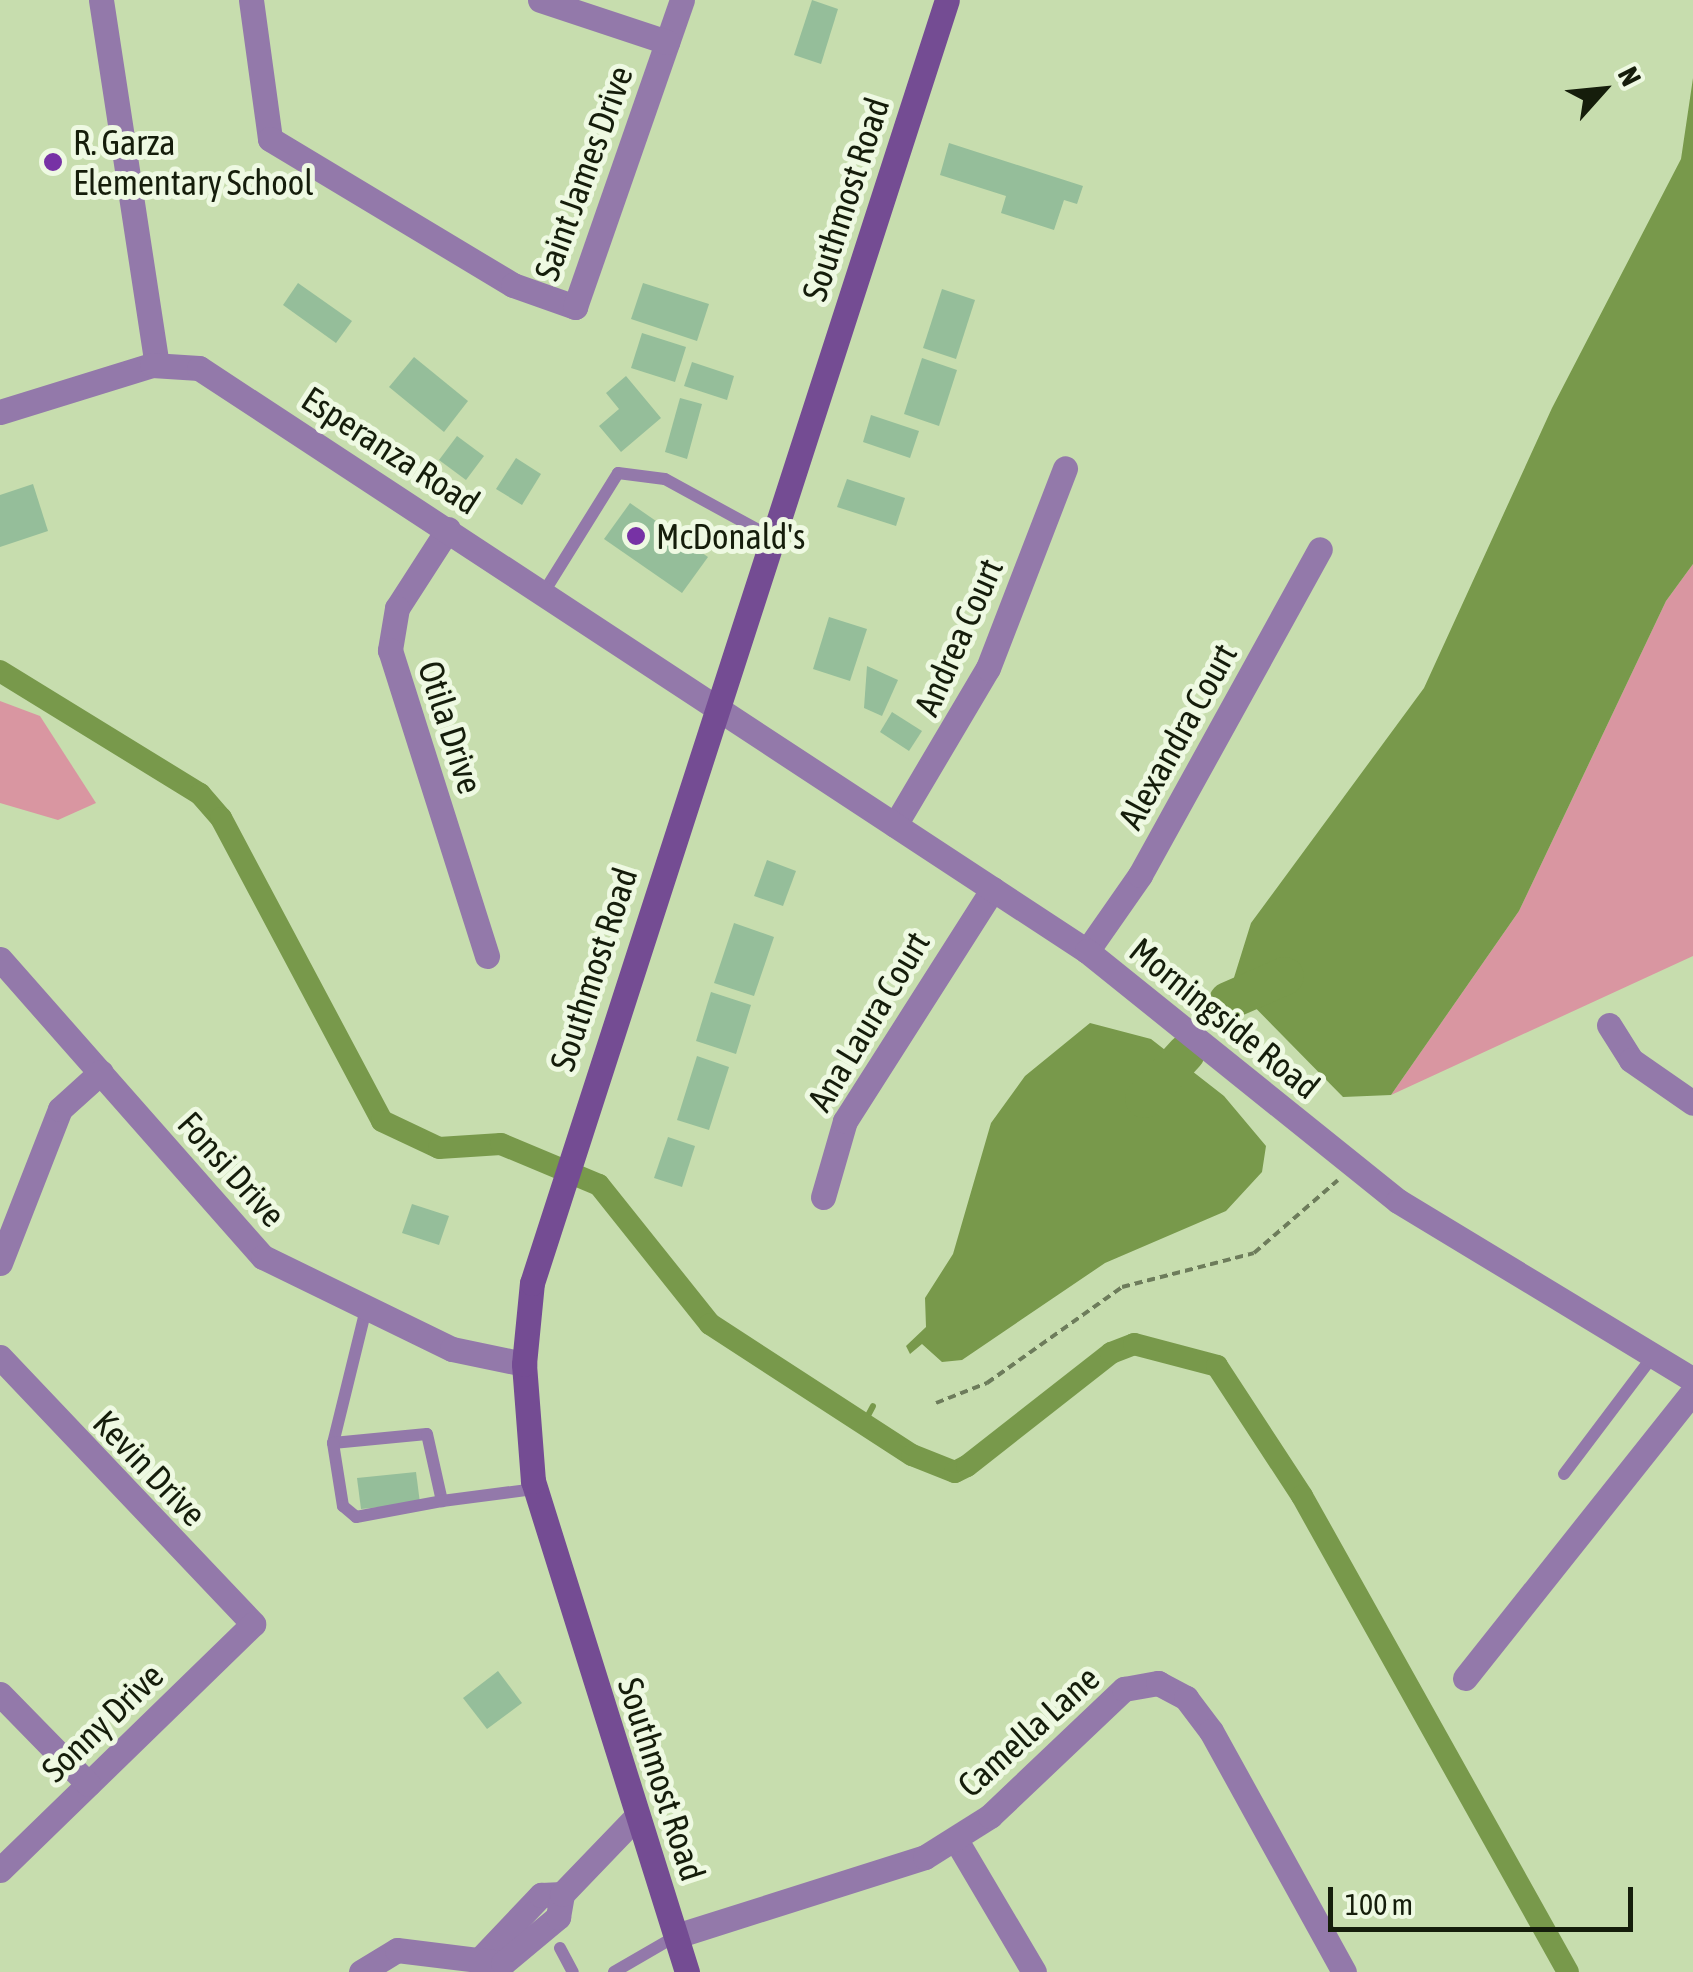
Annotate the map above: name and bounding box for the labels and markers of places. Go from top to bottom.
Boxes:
place label: R. Garza Elementary School [73,121,313,203]
marker: R. Garza Elementary School [42,151,64,173]
place label: McDonald's [656,515,805,557]
marker: McDonald's [625,525,647,547]

